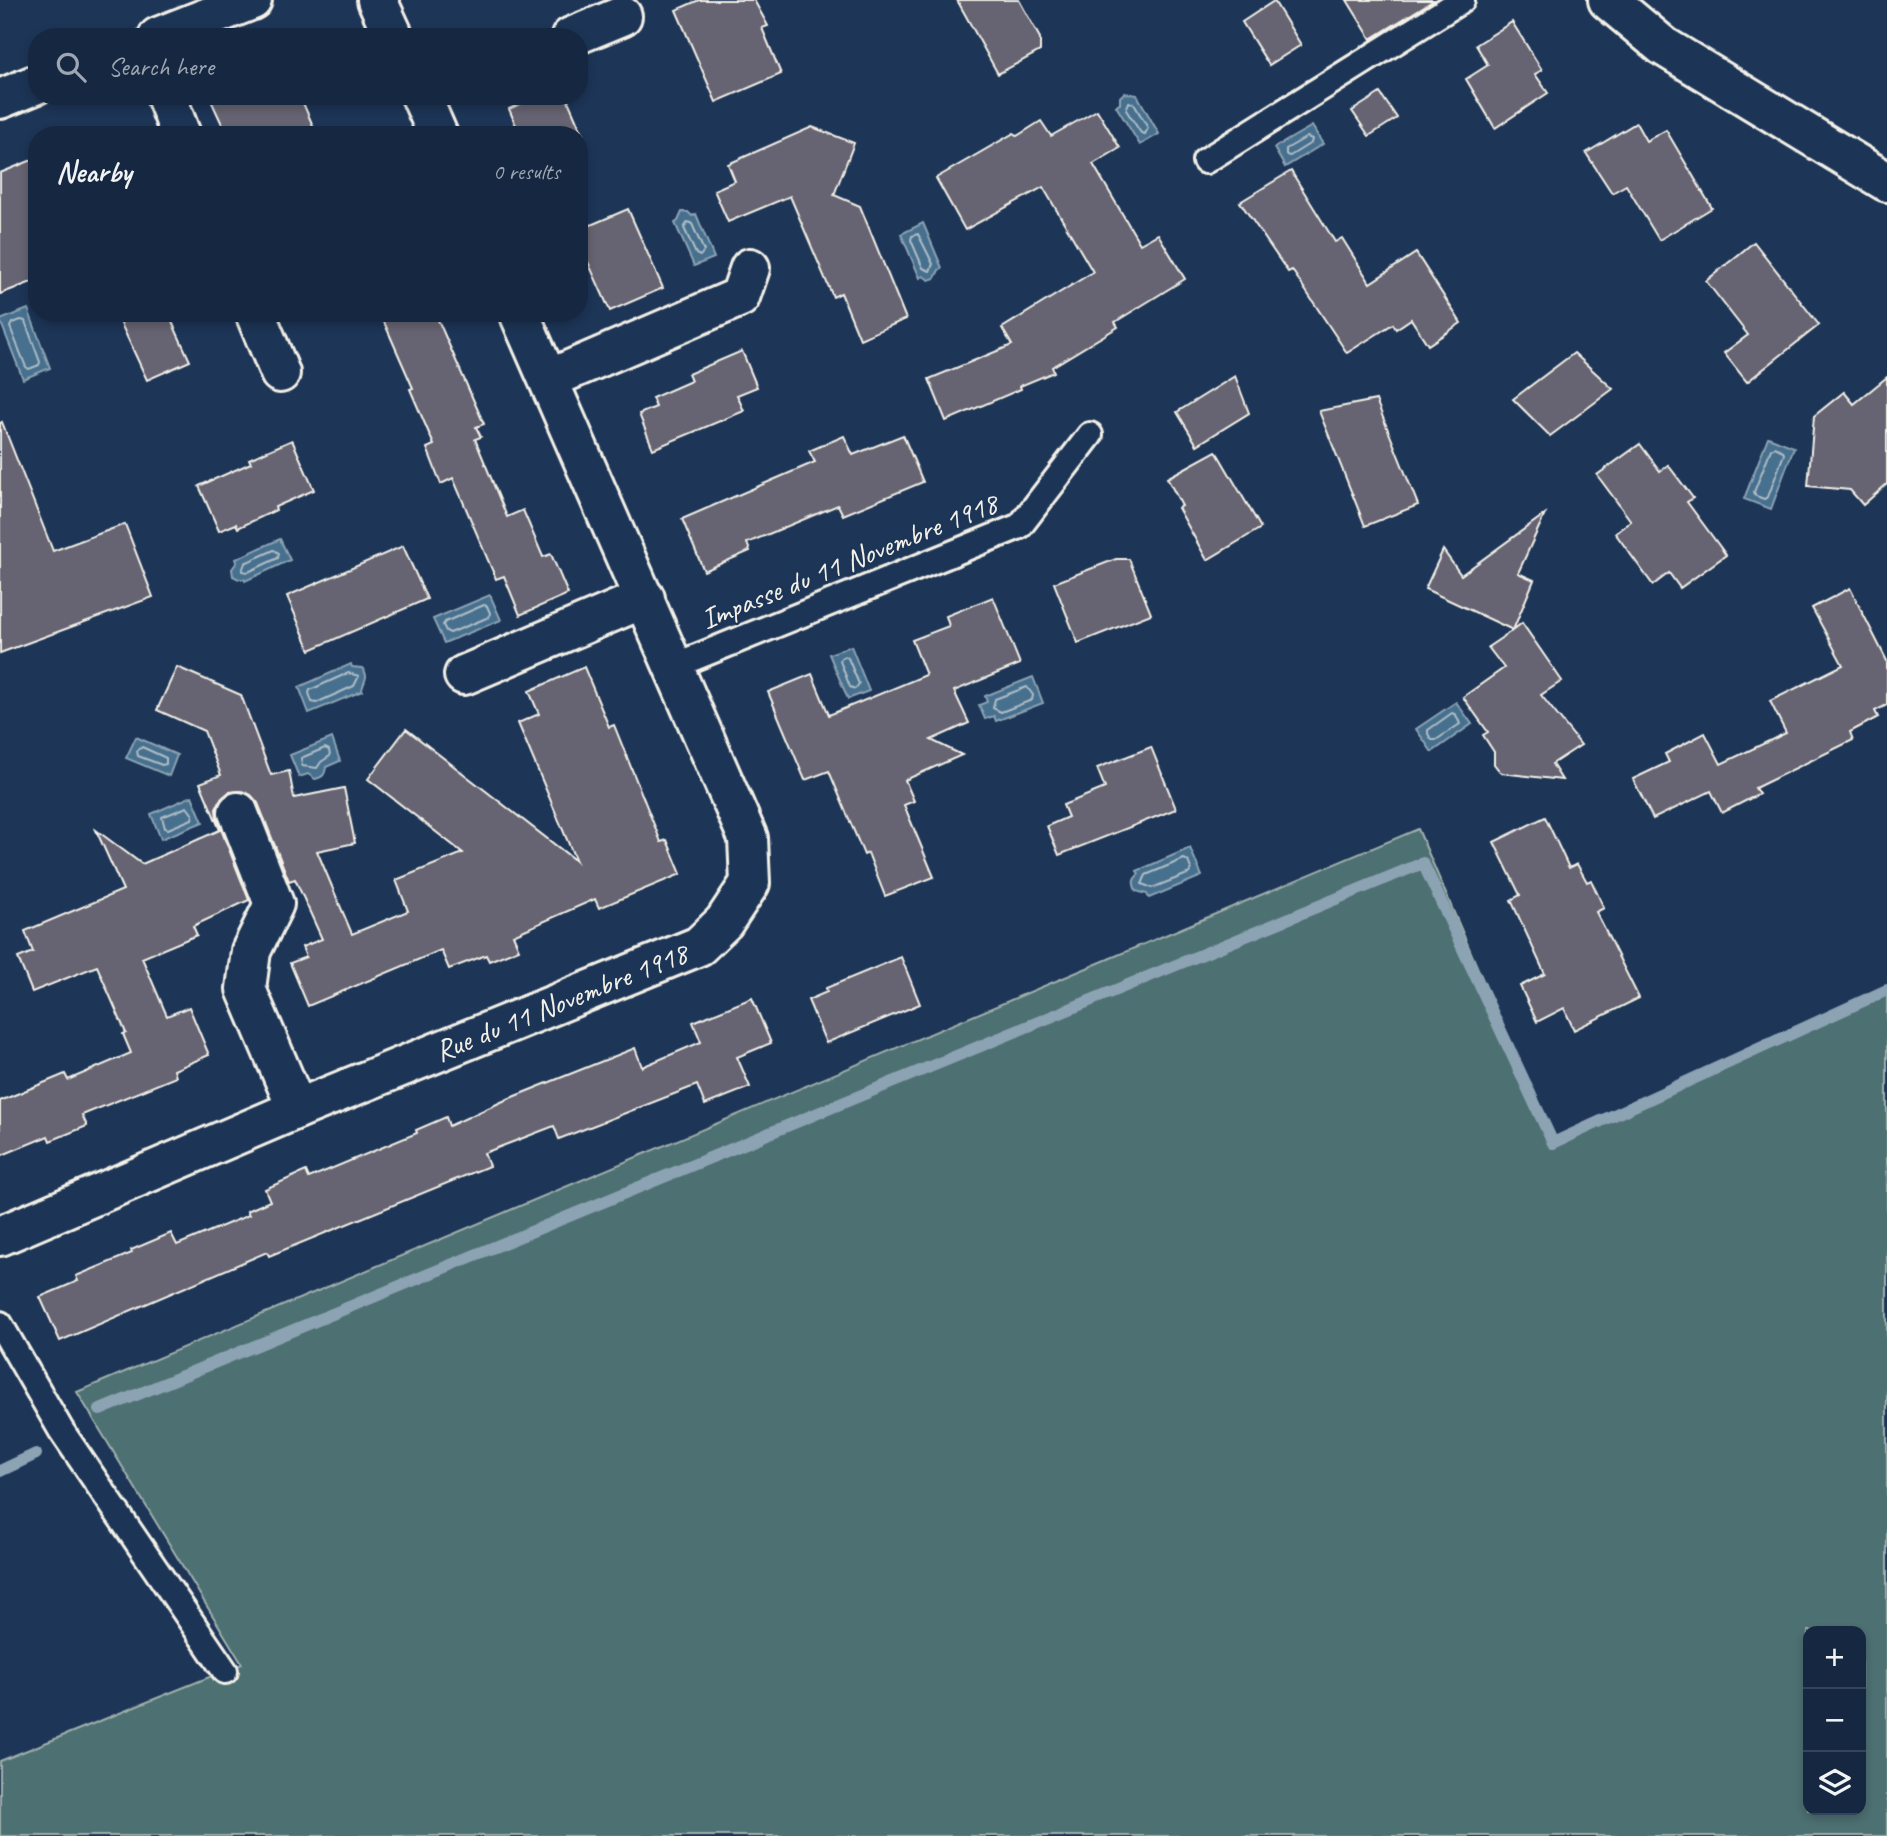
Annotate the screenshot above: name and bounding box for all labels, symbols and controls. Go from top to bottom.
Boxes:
search box [28,28,588,105]
icon: search [52,48,90,86]
text: Search here [108,50,214,83]
text: Nearby [56,153,132,191]
text: 0 results [493,157,560,186]
street label: Impasse du 11 Novembre 1918 [695,483,1005,638]
street label: Rue du 11 Novembre 1918 [429,933,695,1070]
map controls [1803,1626,1866,1815]
button: + [1803,1626,1866,1689]
button: − [1803,1689,1866,1752]
button: layers [1803,1752,1866,1815]

